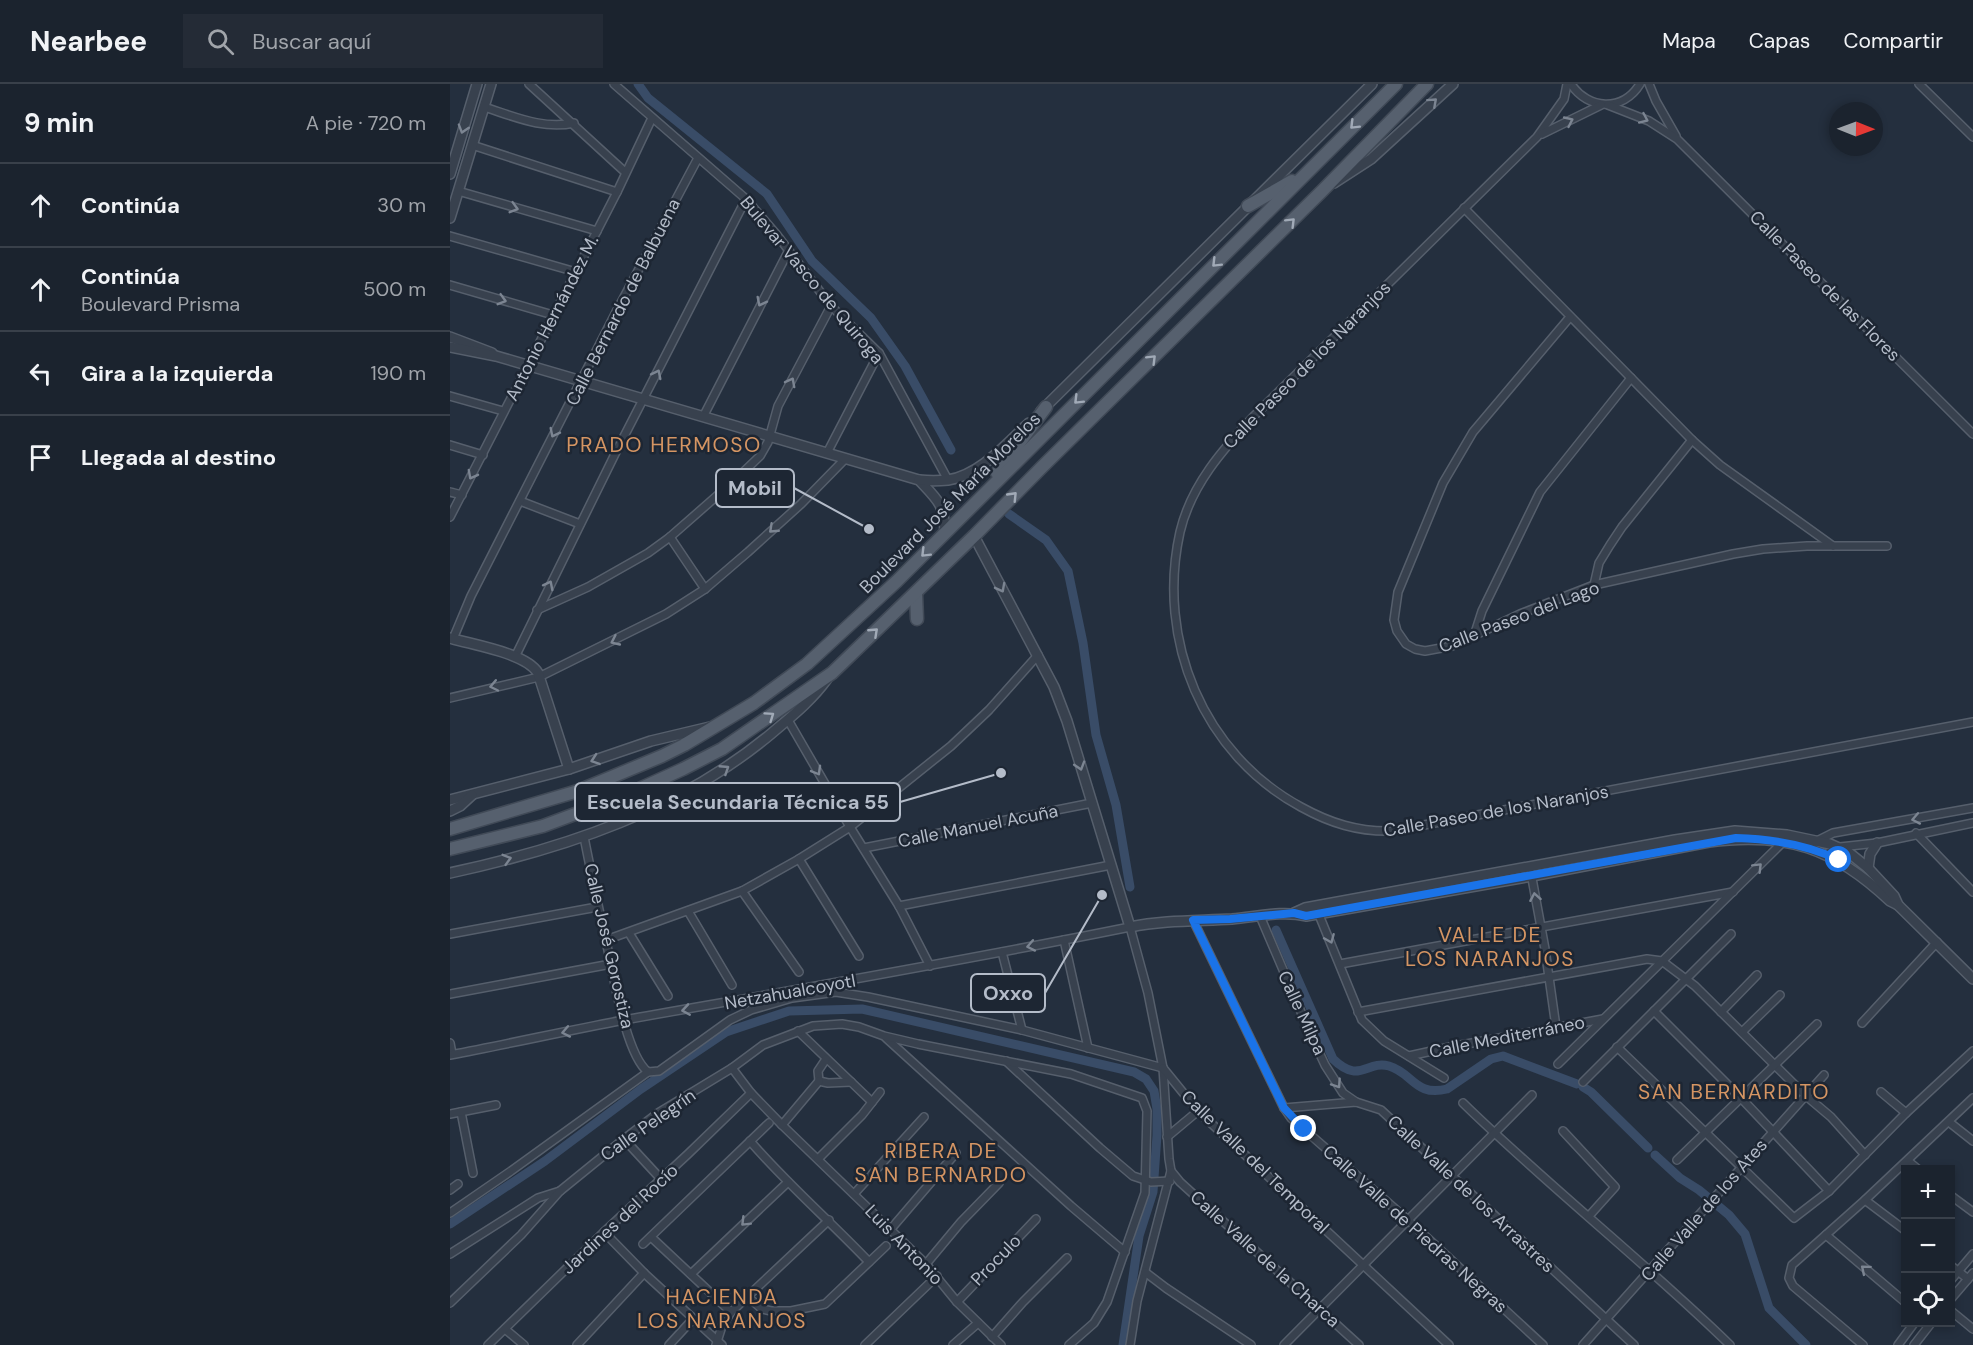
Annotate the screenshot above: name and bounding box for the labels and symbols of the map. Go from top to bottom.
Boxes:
one-way arrow [1426,98,1437,109]
north arrow [1829,102,1883,156]
one-way arrow [1637,112,1648,124]
one-way arrow [1562,116,1573,128]
one-way arrow [1351,118,1362,129]
one-way arrow [458,123,470,134]
street label: Bulevar Vasco de Quiroga [735,191,889,369]
street label: Calle Bernardo de Balbuena [560,194,686,410]
one-way arrow [508,201,519,213]
street label: Calle Paseo de las Flores [1744,205,1906,367]
one-way arrow [1283,218,1294,229]
street label: Antonio Hernández M. [500,231,604,405]
one-way arrow [1213,255,1224,266]
street label: Calle Paseo de los Naranjos [1218,276,1396,454]
one-way arrow [496,293,506,305]
one-way arrow [757,296,768,306]
one-way arrow [1144,355,1155,366]
one-way arrow [649,369,661,380]
one-way arrow [784,377,795,388]
one-way arrow [1075,393,1086,404]
street label: Boulevard José María Morelos [854,407,1046,599]
one-way arrow [550,427,561,438]
district label: PRADO HERMOSO [566,431,762,459]
one-way arrow [468,469,480,480]
callout: Mobil [716,469,794,507]
text: Mobil [728,475,782,501]
one-way arrow [1006,492,1017,503]
one-way arrow [770,522,780,533]
one-way arrow [922,546,932,557]
street label: Calle Paseo del Lago [1435,575,1603,659]
one-way arrow [542,581,553,592]
one-way arrow [994,582,1006,593]
one-way arrow [867,628,878,639]
one-way arrow [610,633,621,645]
one-way arrow [490,679,500,692]
one-way arrow [763,712,774,723]
one-way arrow [591,752,601,765]
one-way arrow [1073,760,1085,771]
one-way arrow [719,765,729,777]
one-way arrow [810,765,821,775]
street label: Calle Paseo de los Naranjos [1382,779,1610,843]
callout: Escuela Secundaria Técnica 55 [575,783,900,821]
text: Escuela Secundaria Técnica 55 [587,789,889,815]
street label: Calle Manuel Acuña [896,799,1060,853]
one-way arrow [1911,812,1921,825]
route start [1825,846,1851,872]
one-way arrow [501,854,512,866]
street label: Calle José Gorostiza [578,861,640,1031]
one-way arrow [1751,863,1762,874]
one-way arrow [1530,892,1542,901]
district label: VALLE DE LOS NARANJOS [1405,921,1575,973]
one-way arrow [1322,933,1334,944]
one-way arrow [1027,939,1037,952]
street label: Calle Milpa [1272,967,1332,1059]
street label: Netzahualcoyotl [723,969,857,1015]
callout: Oxxo [971,974,1045,1012]
text: Oxxo [983,980,1033,1006]
one-way arrow [682,1003,692,1016]
street label: Calle Mediterráneo [1427,1010,1587,1064]
one-way arrow [561,1025,571,1038]
one-way arrow [1330,1077,1341,1088]
district label: SAN BERNARDITO [1638,1078,1830,1106]
street label: Calle Pelegrín [596,1083,700,1167]
street label: Calle Valle del Temporal [1176,1085,1334,1239]
street label: Calle Valle de los Arrastres [1382,1110,1560,1278]
route end [1290,1115,1316,1141]
street label: Calle Valle de los Ates [1635,1134,1773,1286]
district label: RIBERA DE SAN BERNARDO [855,1137,1027,1189]
street label: Calle Valle de Piedras Negras [1318,1140,1512,1318]
street label: Jardines del Rocío [557,1159,683,1279]
street label: Calle Valle de la Charca [1185,1185,1345,1333]
street label: Luis Antonio [860,1200,948,1290]
one-way arrow [742,1214,753,1225]
street label: Proculo [966,1229,1026,1291]
one-way arrow [1861,1265,1872,1276]
district label: HACIENDA LOS NARANJOS [637,1283,807,1335]

